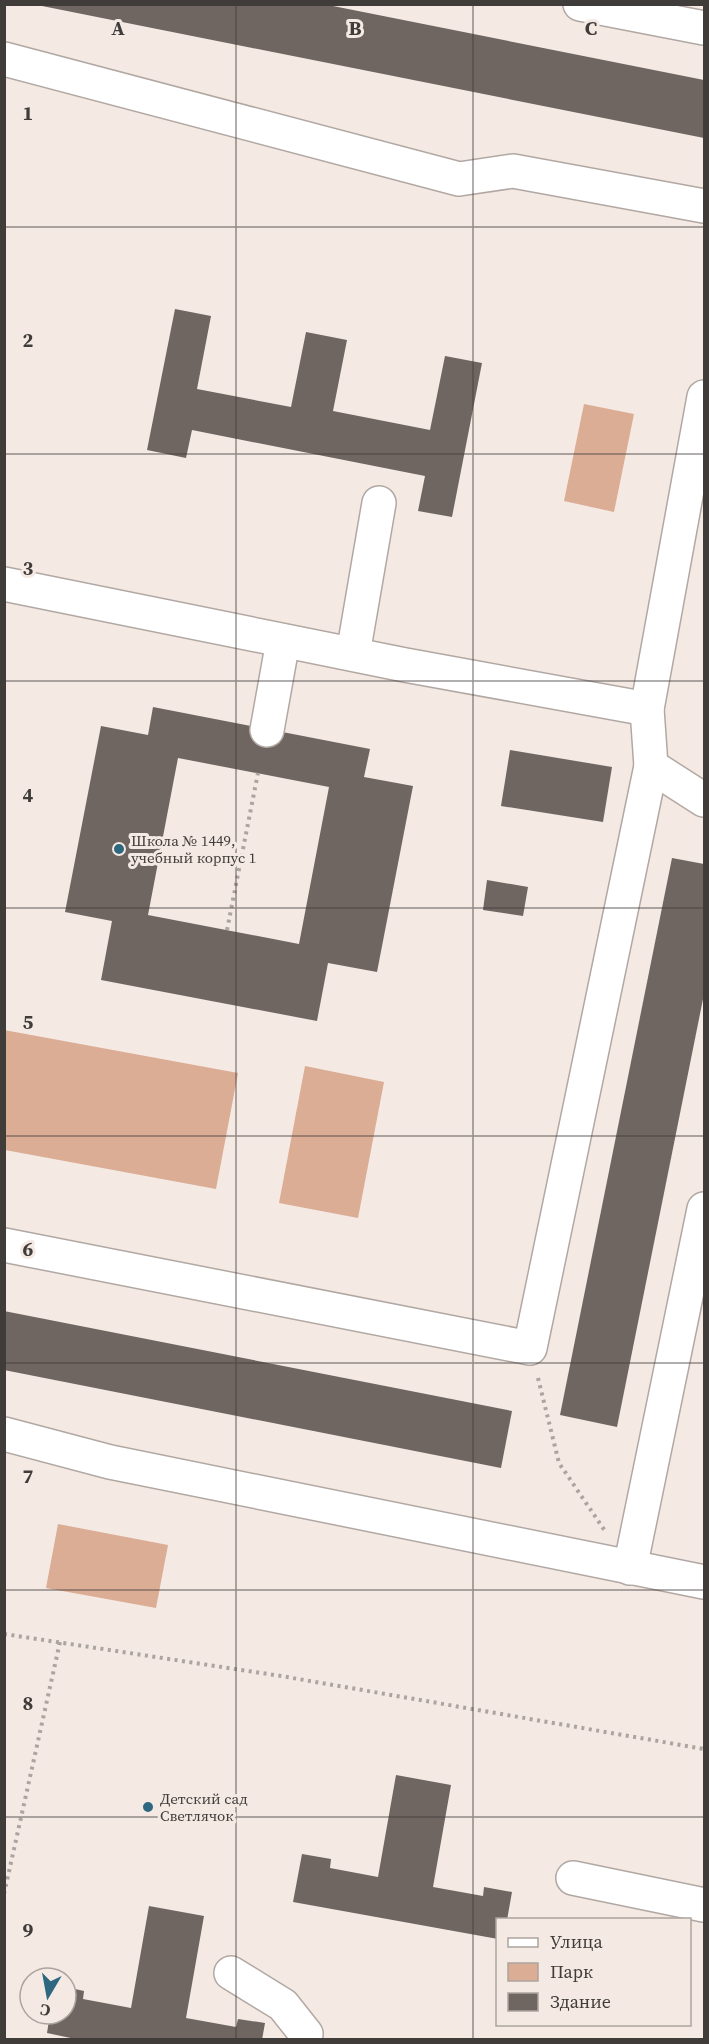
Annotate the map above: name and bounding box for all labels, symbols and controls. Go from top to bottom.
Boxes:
text: A [111,14,125,42]
text: B [348,14,362,42]
text: C [585,14,597,42]
text: 1 [23,99,33,127]
text: 2 [23,326,34,354]
text: 3 [23,554,34,582]
text: 4 [23,781,34,809]
place label: Школа № 1449, учебный корпус 1 [131,830,256,868]
marker: Школа № 1449, учебный корпус 1 [112,842,126,856]
text: 5 [23,1008,34,1036]
text: 6 [23,1235,34,1263]
text: 7 [23,1462,34,1490]
text: 8 [23,1689,33,1717]
place label: Детский сад Светлячок [160,1788,248,1826]
marker: Детский сад Светлячок [141,1800,155,1814]
text: 9 [23,1916,34,1944]
legend [496,1918,691,2026]
text: Улица [550,1929,603,1954]
text: Парк [550,1959,593,1984]
north arrow [18,1966,78,2026]
text: Здание [550,1989,611,2014]
text: С [39,1999,52,2022]

